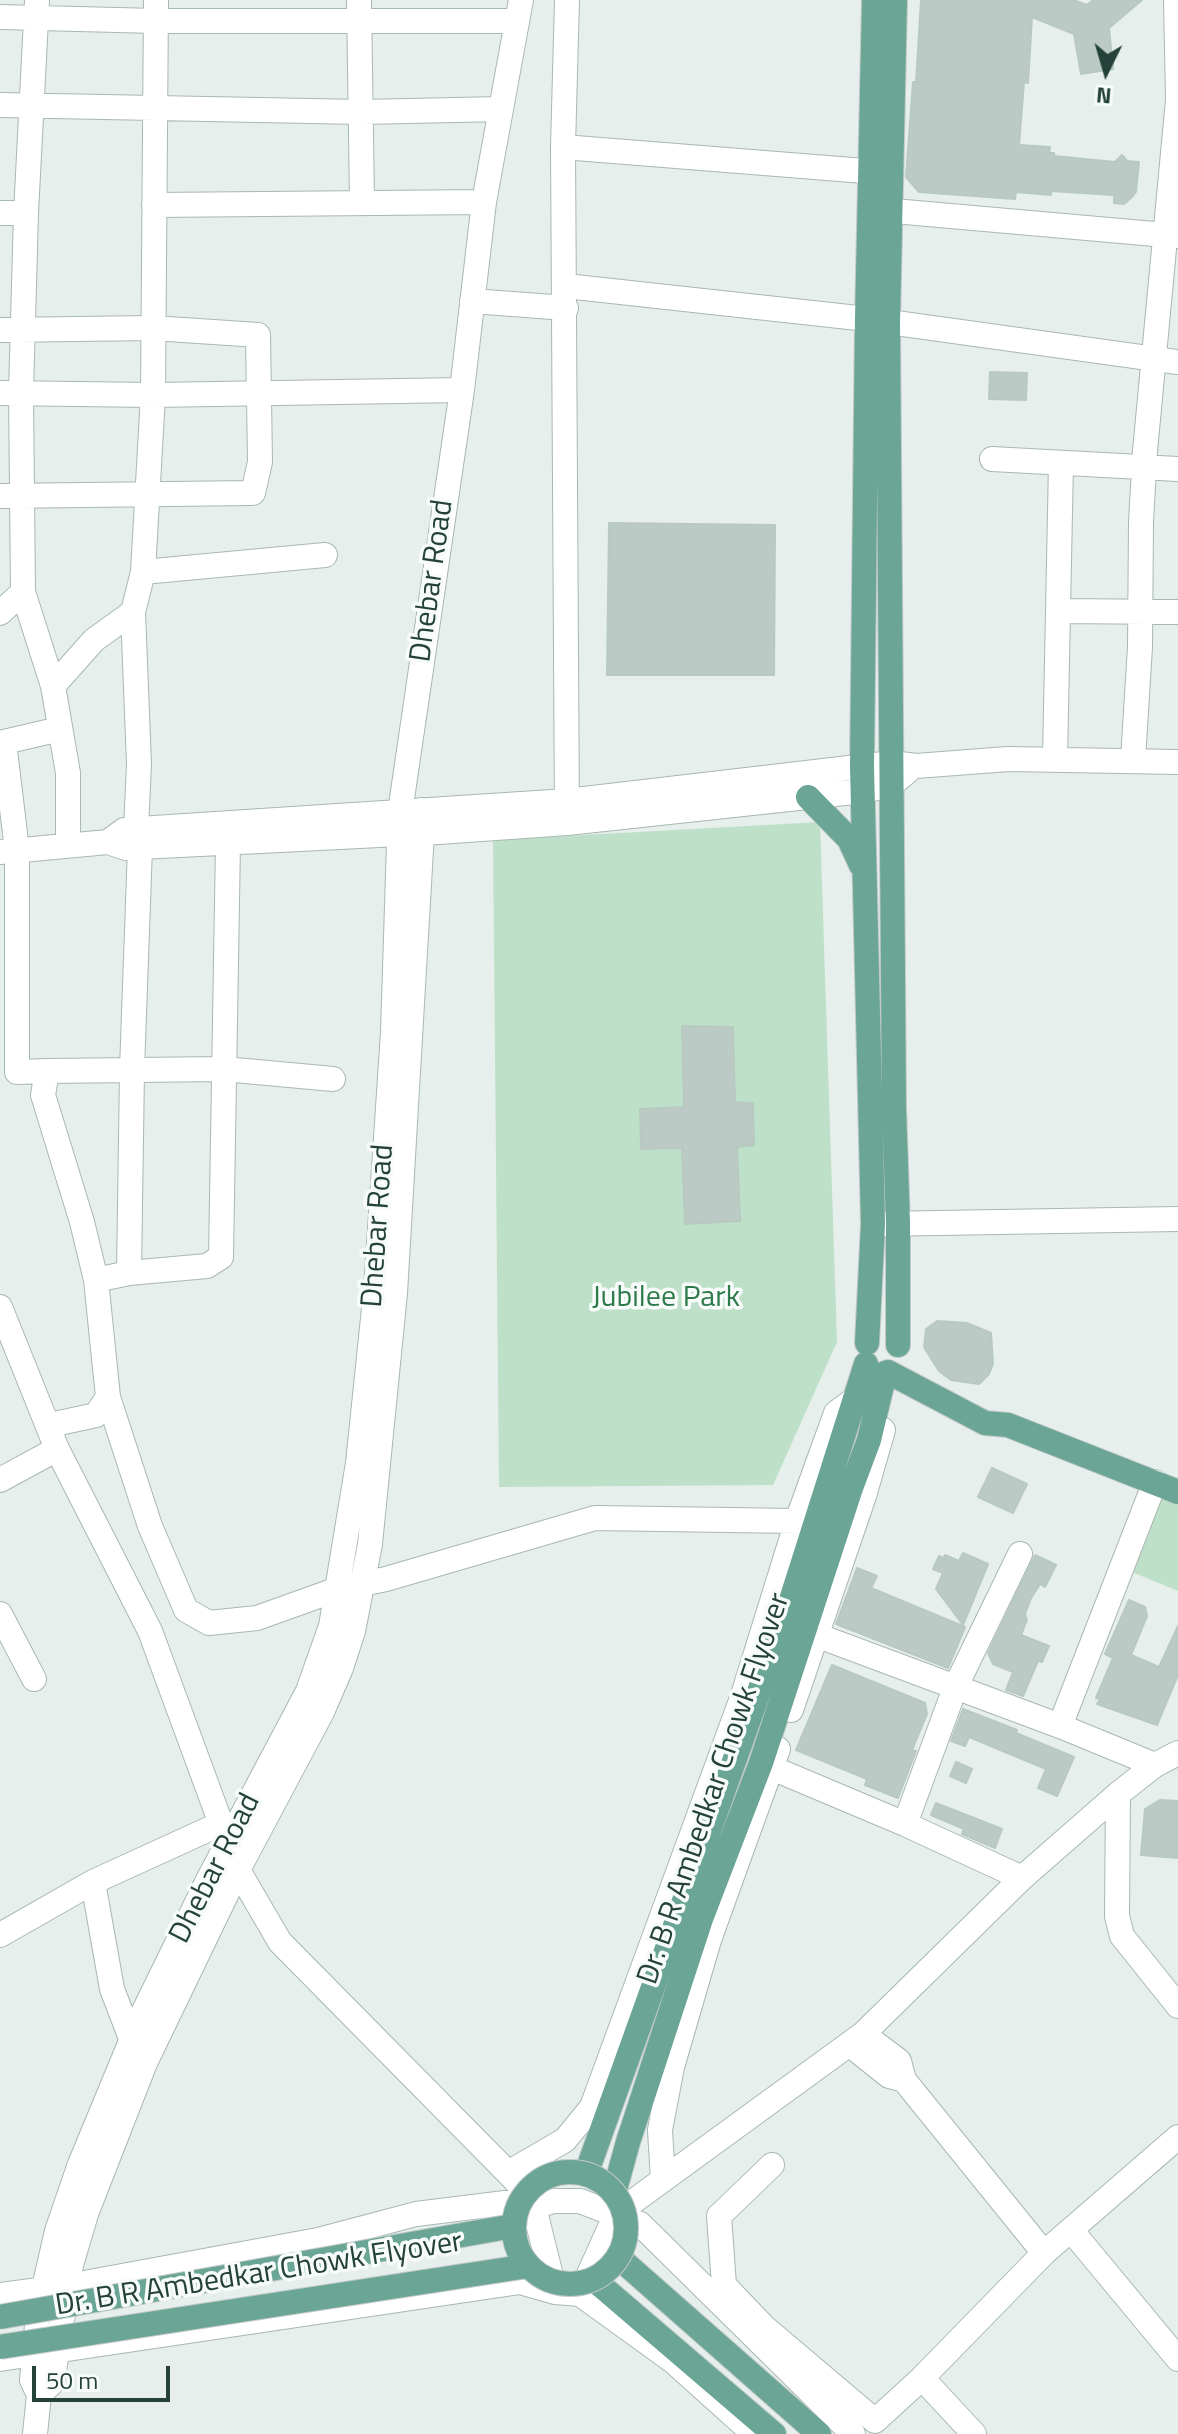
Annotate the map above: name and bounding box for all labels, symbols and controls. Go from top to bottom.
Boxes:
north arrow [1066,32,1146,112]
text: N [1095,78,1113,114]
street label: Dhebar Road [404,498,462,664]
street label: Dhebar Road [355,1143,403,1309]
park label: Jubilee Park [592,1281,740,1317]
street label: Dr. B R Ambedkar Chowk Flyover [631,1589,799,1989]
street label: Dhebar Road [163,1788,269,1950]
street label: Dr. B R Ambedkar Chowk Flyover [53,2225,465,2325]
scale bar [36,2350,174,2400]
text: 50 m [46,2362,98,2398]

